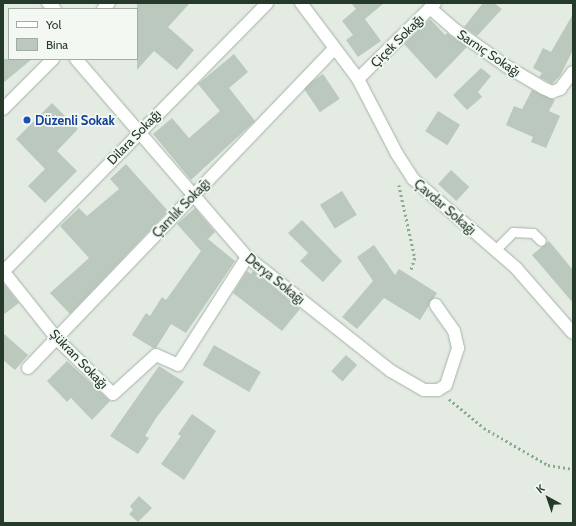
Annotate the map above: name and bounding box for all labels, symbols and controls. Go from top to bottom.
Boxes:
legend [8,8,138,60]
street label: Çiçek Sokağı [367,11,427,71]
text: Yol [46,17,61,32]
street label: Sarnıç Sokağı [454,26,524,80]
text: Bina [46,37,68,52]
street label: Dilara Sokağı [104,106,164,168]
place label: Düzenli Sokak [35,112,115,128]
marker: Düzenli Sokak [22,115,32,125]
street label: Çamlık Sokağı [149,175,213,241]
street label: Çavdar Sokağı [411,176,479,238]
street label: Derya Sokağı [242,250,308,308]
street label: Şükran Sokağı [47,326,111,392]
north arrow [528,478,568,518]
text: K [533,481,547,496]

